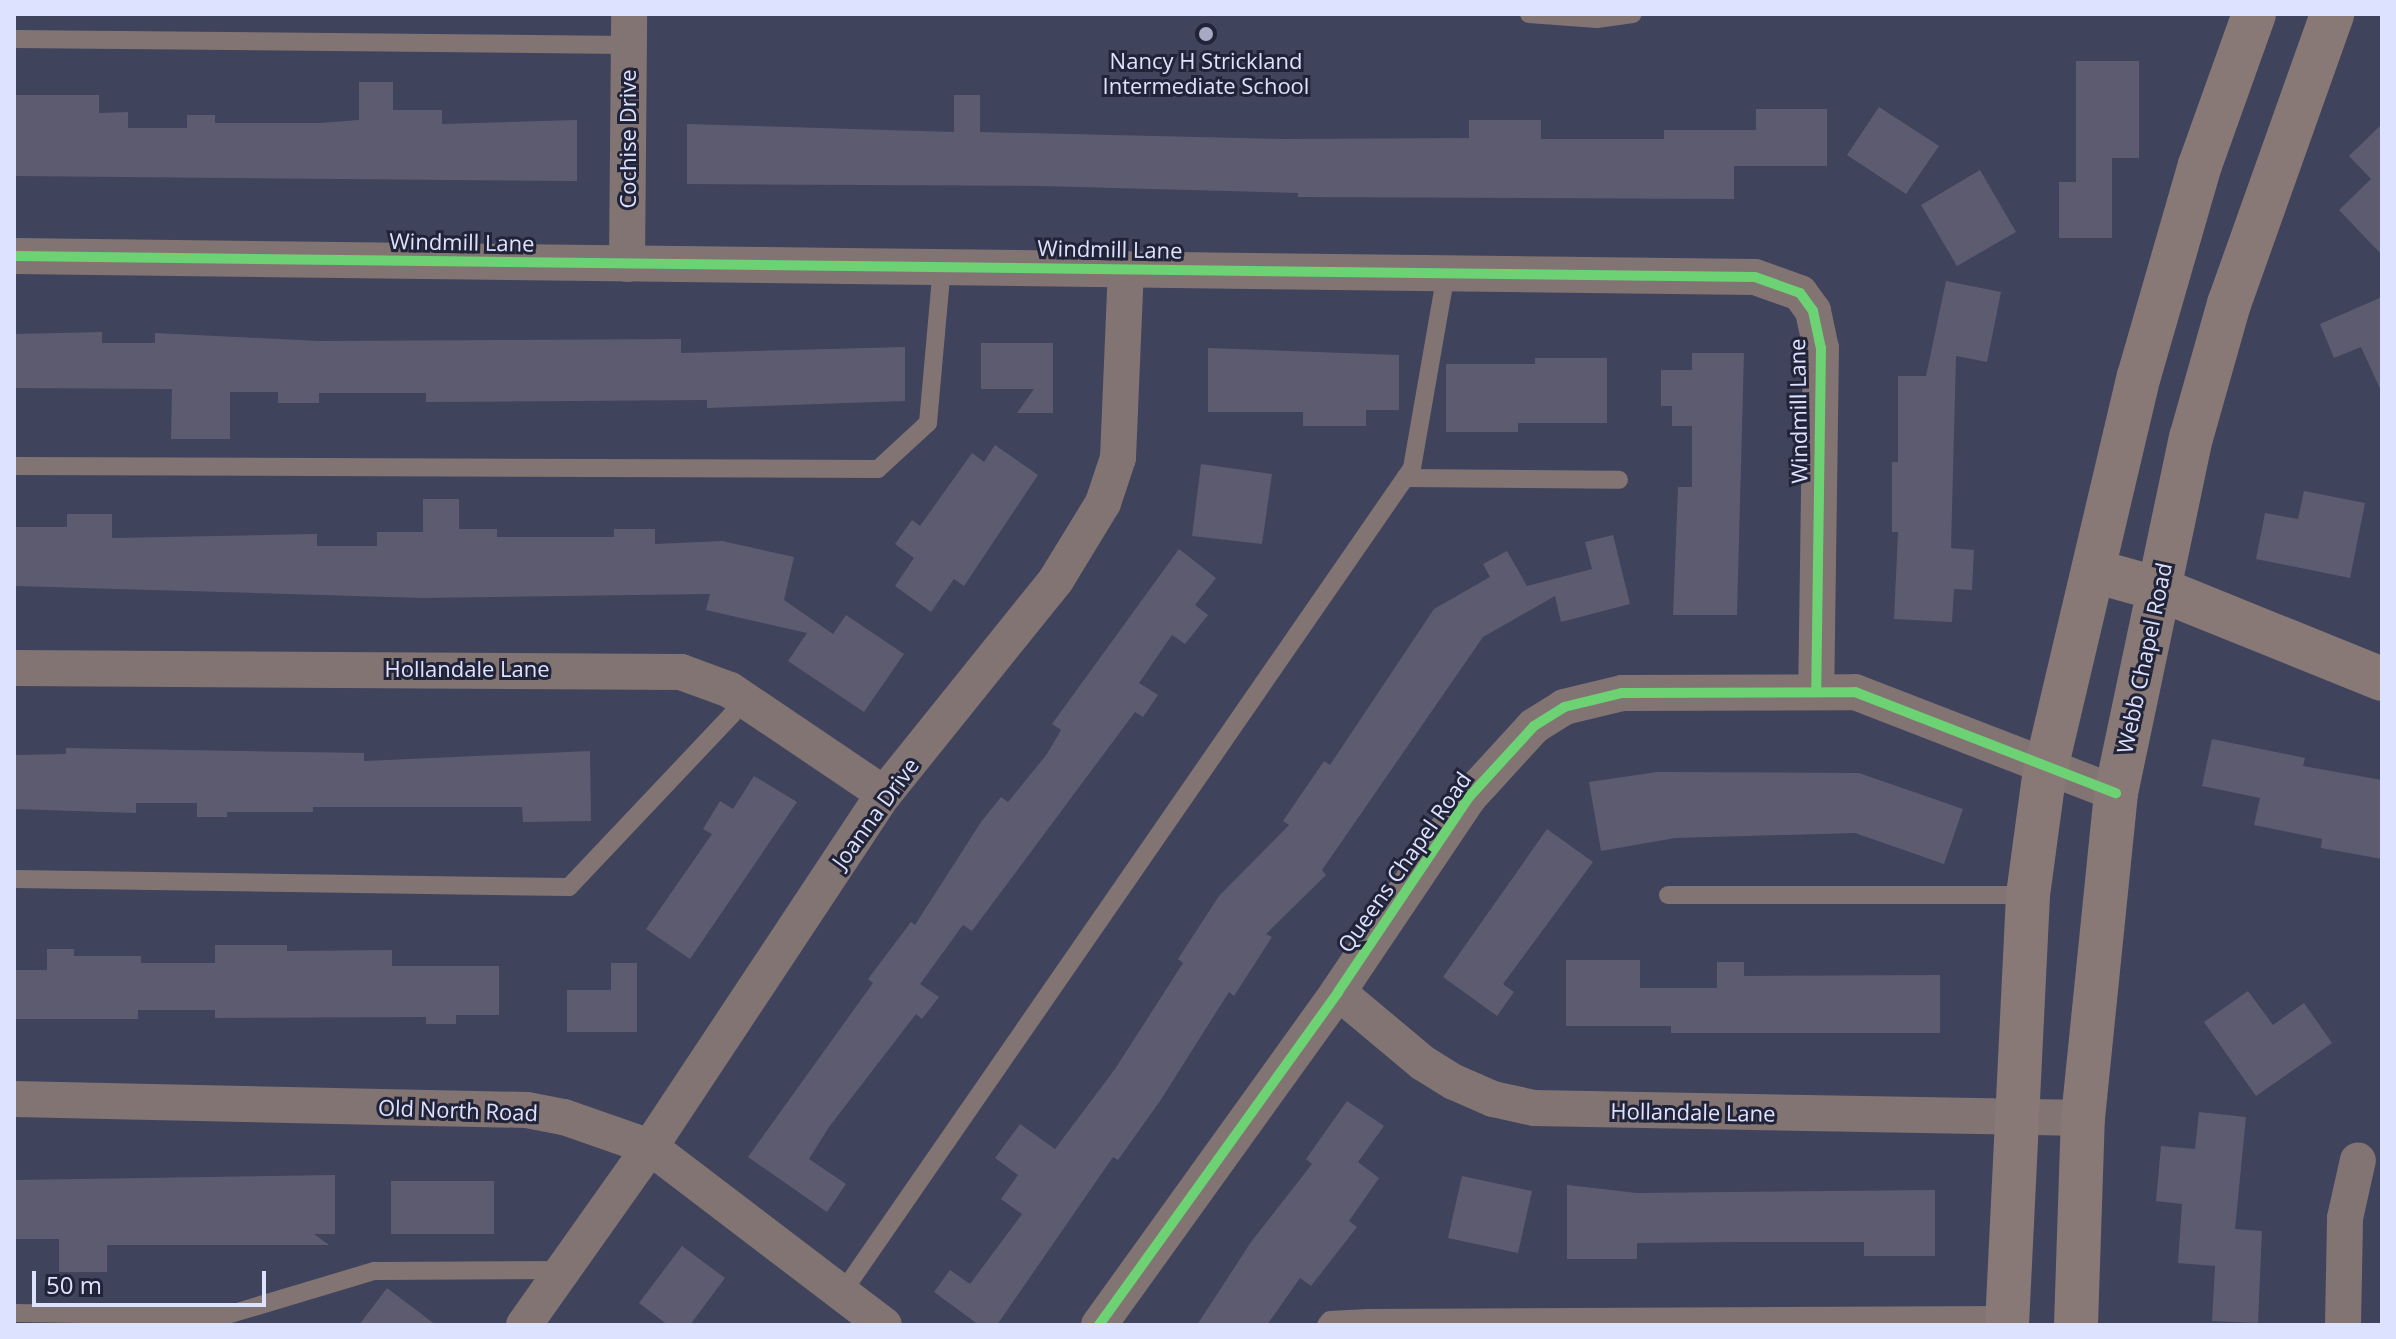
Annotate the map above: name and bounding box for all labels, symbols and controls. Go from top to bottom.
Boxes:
marker: Nancy H Strickland Intermediate School [1197,25,1215,43]
place label: Nancy H Strickland Intermediate School [1103,47,1309,98]
street label: Cochise Drive [615,69,641,209]
street label: Windmill Lane [389,228,535,256]
street label: Windmill Lane [1037,235,1183,263]
street label: Windmill Lane [1784,338,1812,484]
street label: Webb Chapel Road [2111,560,2177,756]
street label: Hollandale Lane [384,656,550,682]
street label: Joanna Drive [826,753,924,873]
street label: Queens Chapel Road [1332,767,1476,957]
street label: Old North Road [377,1094,539,1126]
street label: Hollandale Lane [1610,1097,1776,1127]
scale bar [36,1255,270,1305]
text: 50 m [46,1268,102,1301]

